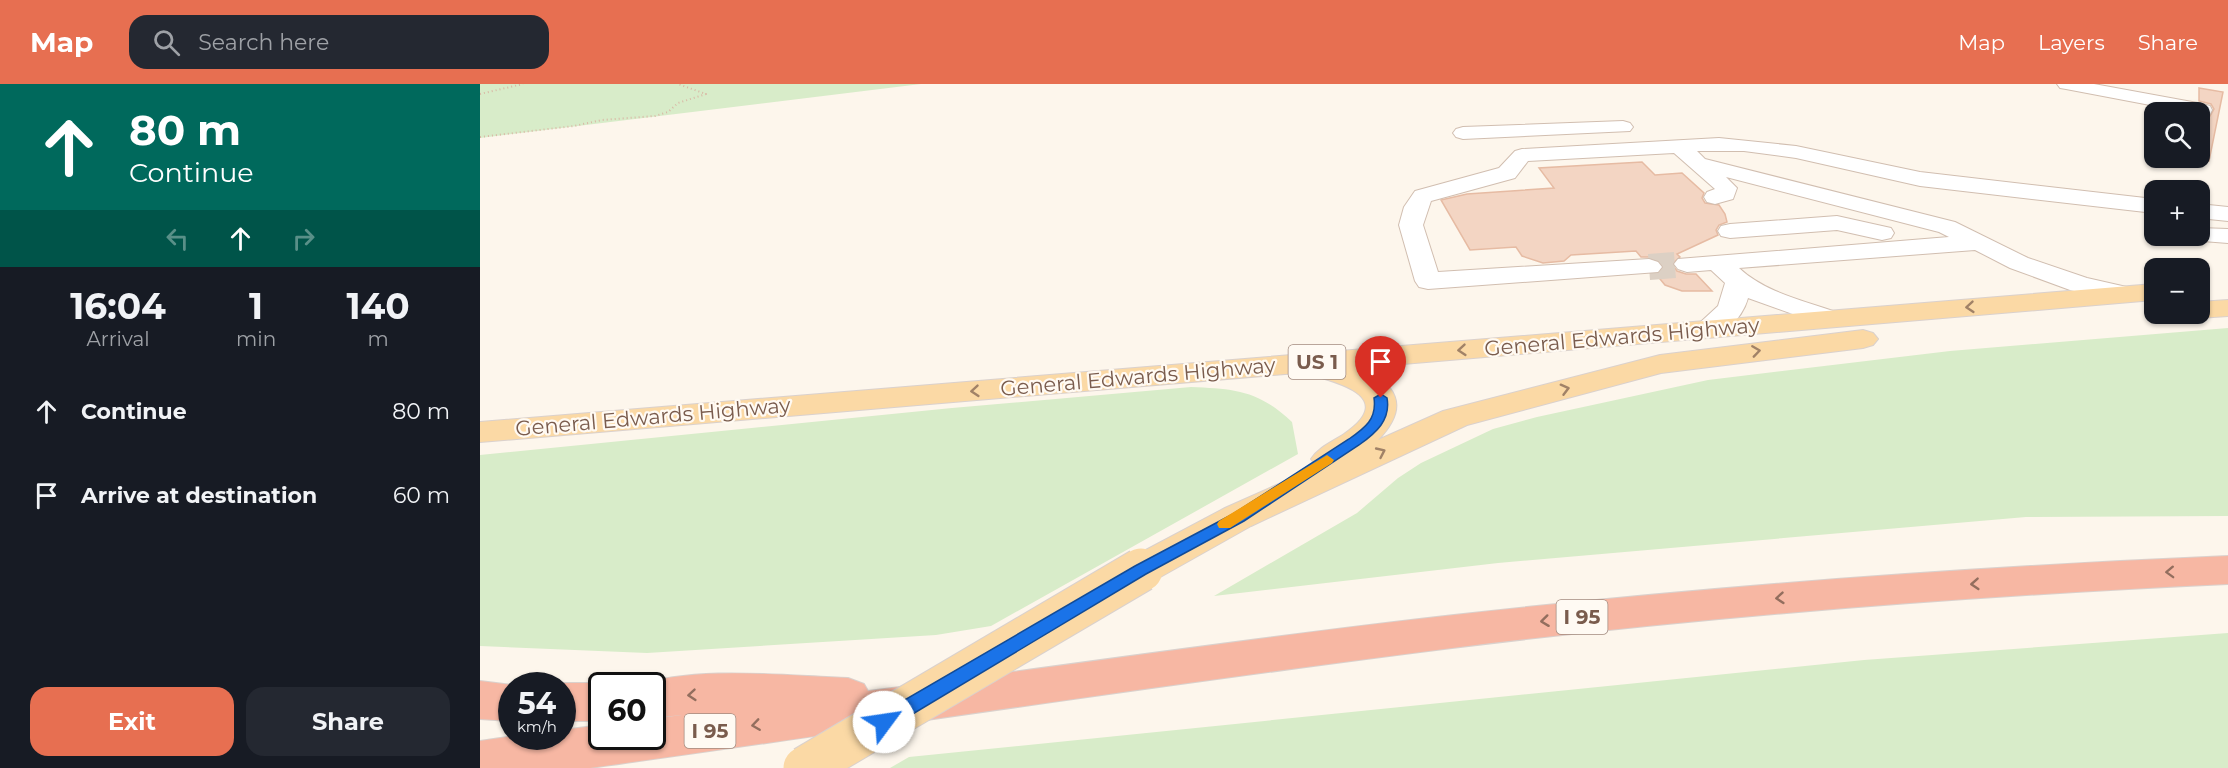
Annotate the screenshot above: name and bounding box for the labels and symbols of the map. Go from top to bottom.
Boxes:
one-way arrow [1966,300,1975,313]
street label: General Edwards Highway [1483,312,1761,361]
pin [1355,336,1406,398]
one-way arrow [1457,343,1467,356]
road number: US 1 [1288,345,1346,379]
one-way arrow [1752,346,1761,358]
street label: General Edwards Highway [999,352,1277,401]
one-way arrow [970,384,979,397]
one-way arrow [1559,384,1570,396]
street label: General Edwards Highway [514,392,792,441]
one-way arrow [1375,447,1386,459]
one-way arrow [2165,566,2174,579]
one-way arrow [1970,577,1979,590]
one-way arrow [1776,591,1785,604]
road number: I 95 [1556,600,1608,634]
one-way arrow [1540,614,1549,627]
speed limit sign: 60 [588,672,666,750]
one-way arrow [688,688,697,701]
position arrow [852,690,916,754]
road number: I 95 [684,714,736,748]
one-way arrow [752,718,761,730]

